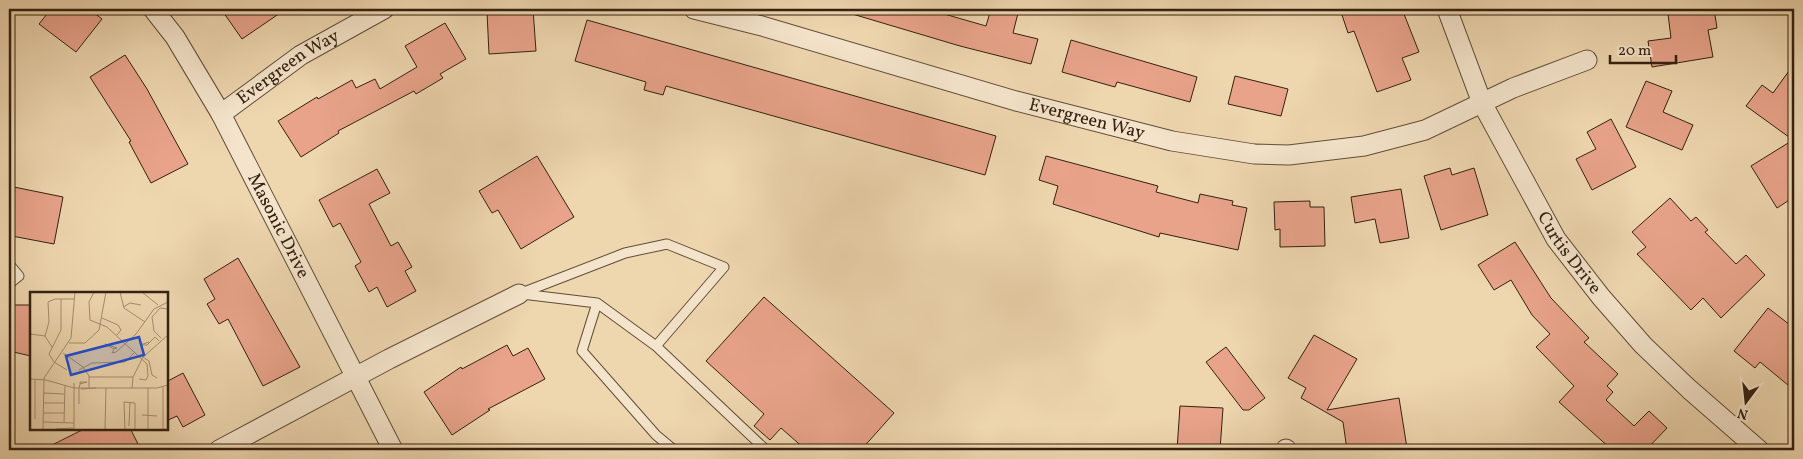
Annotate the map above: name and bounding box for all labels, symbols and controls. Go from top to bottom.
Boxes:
street label: Evergreen Way [232,24,344,111]
scale bar [1610,32,1677,64]
text: 20 m [1618,41,1651,62]
street label: Evergreen Way [1026,92,1148,146]
street label: Masonic Drive [241,169,316,283]
street label: Curtis Drive [1531,207,1607,300]
inset map [30,292,168,429]
north arrow [1720,376,1770,426]
text: N [1736,403,1750,424]

